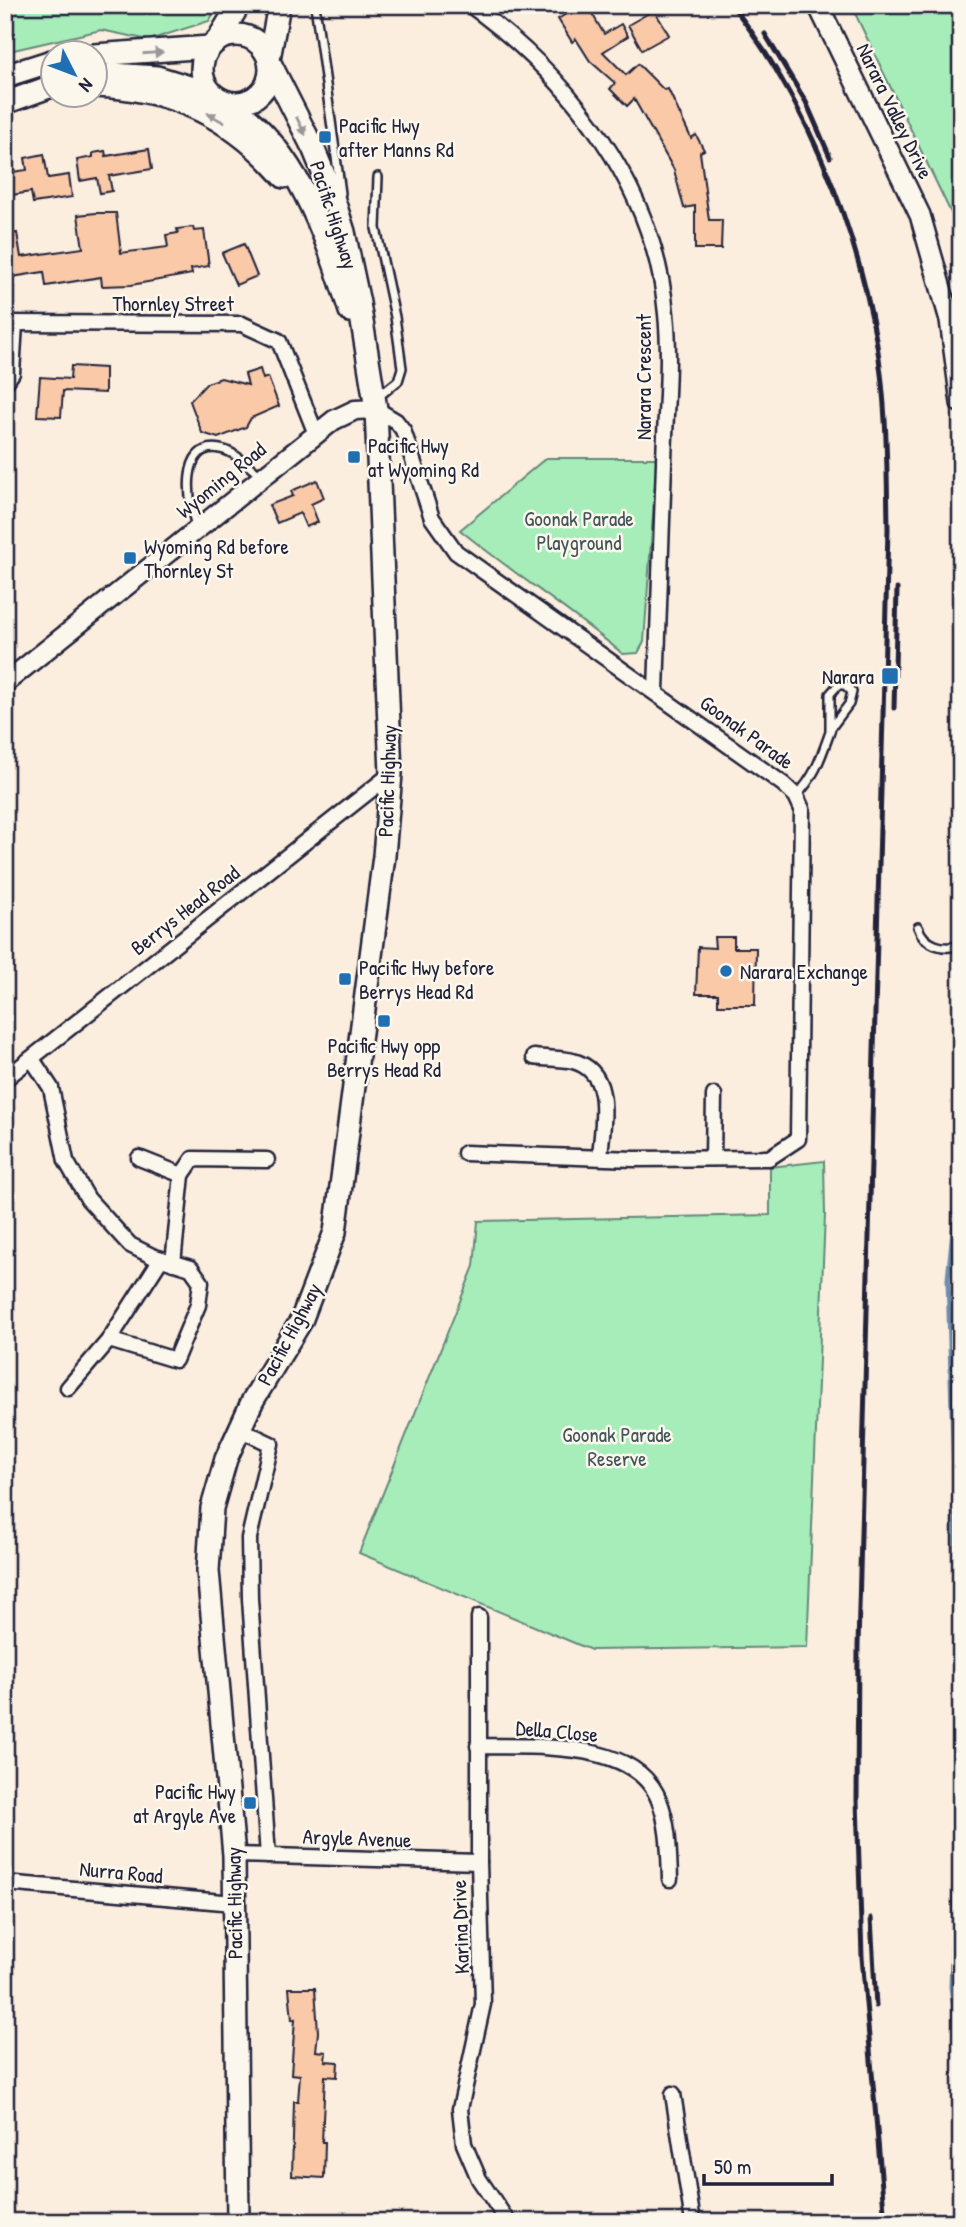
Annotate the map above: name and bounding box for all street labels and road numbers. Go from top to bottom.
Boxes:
street label: Narara Valley Drive [850,38,940,184]
street label: Pacific Highway [303,157,365,273]
street label: Thornley Street [112,289,234,318]
street label: Narara Crescent [629,313,658,440]
street label: Wyoming Road [170,435,272,525]
street label: Goonak Parade [694,688,800,776]
street label: Pacific Highway [371,724,403,838]
street label: Berrys Head Road [125,858,245,962]
street label: Pacific Highway [250,1278,328,1390]
street label: Della Close [515,1713,599,1749]
street label: Argyle Avenue [302,1822,412,1854]
street label: Pacific Highway [219,1847,249,1959]
street label: Nurra Road [78,1854,164,1890]
street label: Karina Drive [444,1879,476,1975]

